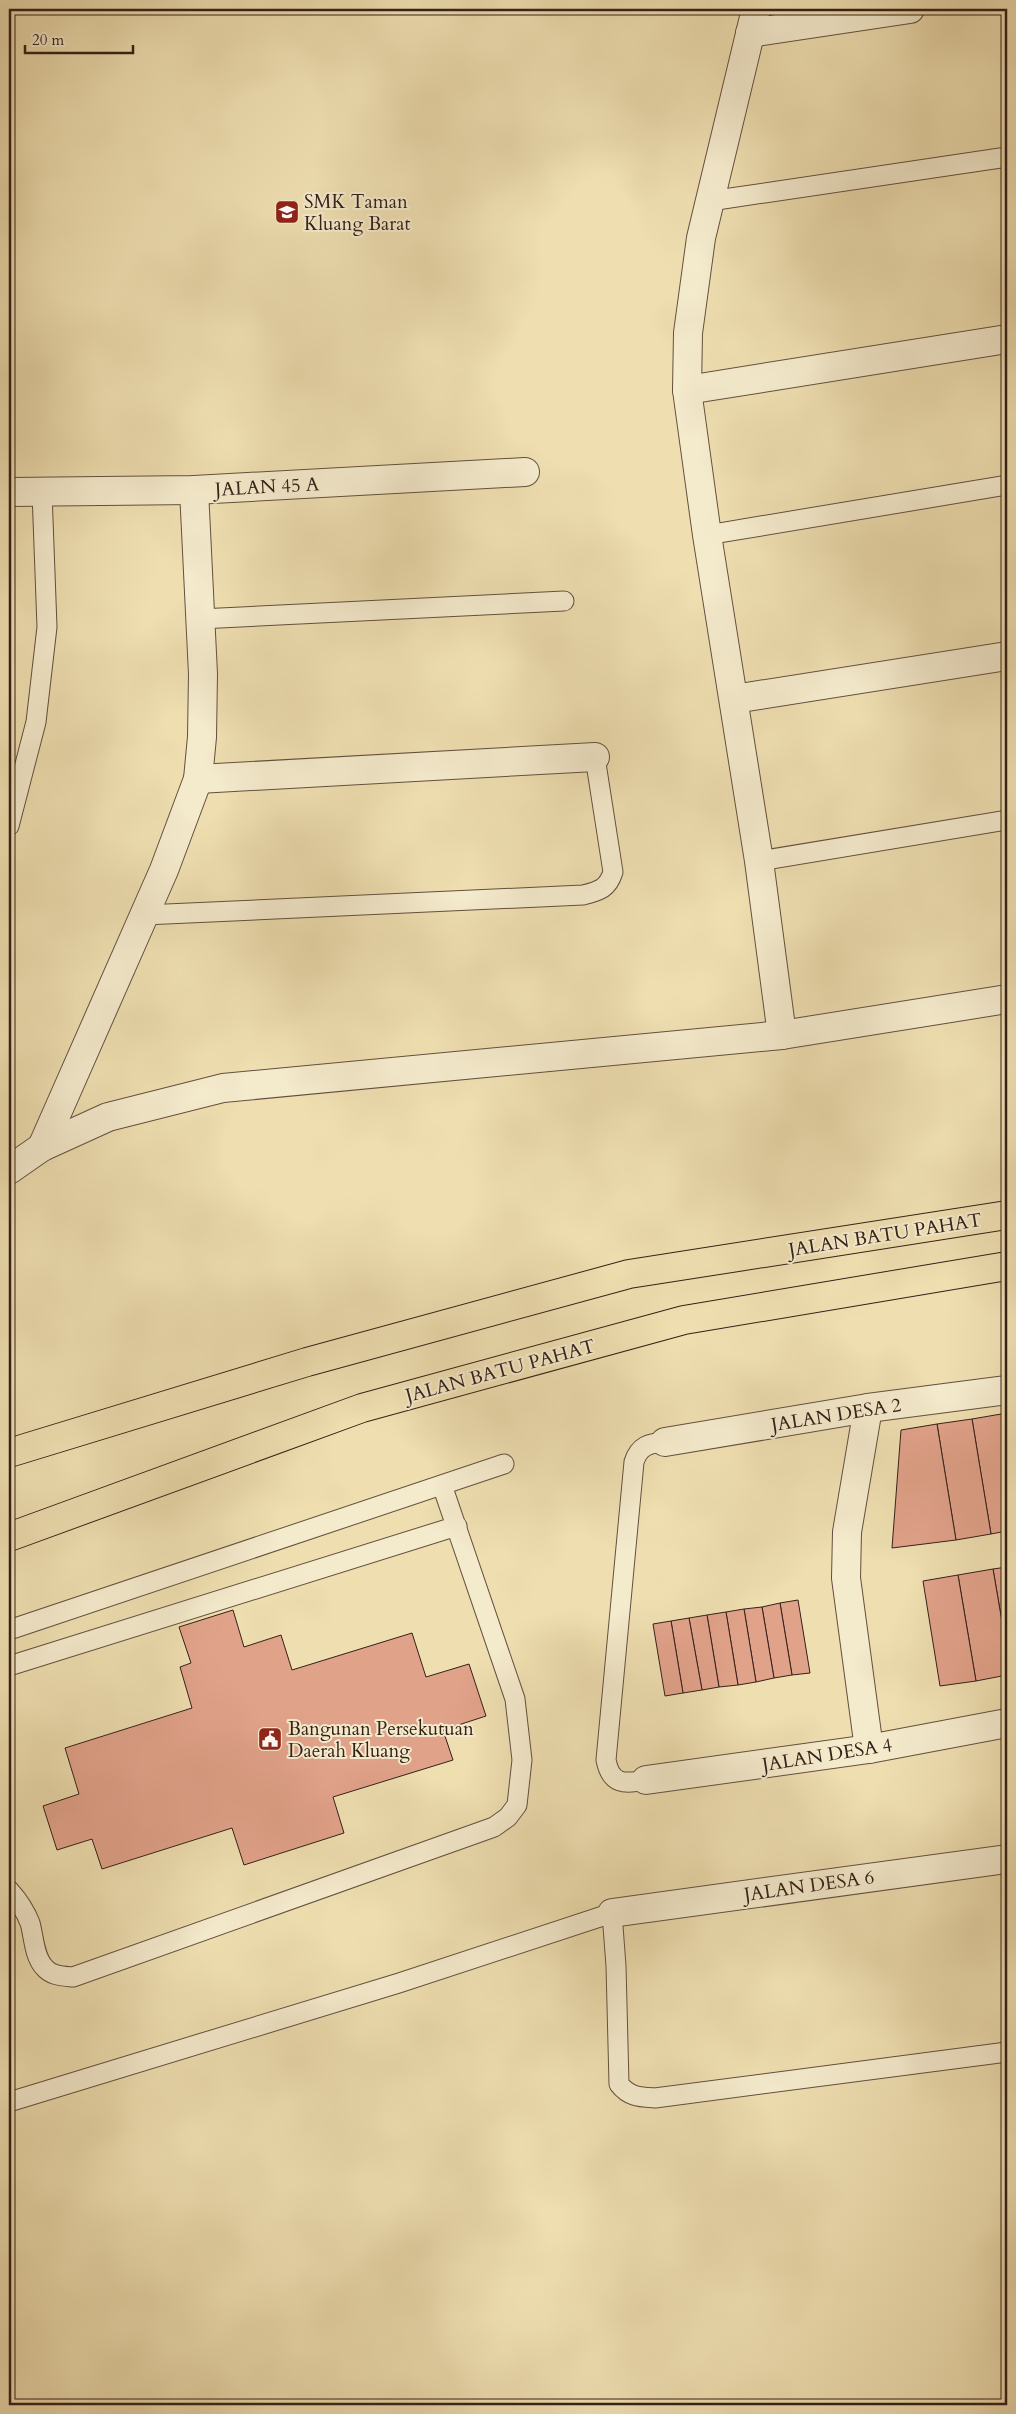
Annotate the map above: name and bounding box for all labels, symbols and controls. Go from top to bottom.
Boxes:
scale bar [25,22,132,54]
text: 20 m [32,30,64,50]
place label: SMK Taman Kluang Barat [304,189,410,237]
school or university icon: SMK Taman Kluang Barat [274,199,300,225]
street label: JALAN 45 A [211,471,320,503]
street label: JALAN BATU PAHAT [784,1207,984,1264]
street label: JALAN BATU PAHAT [400,1333,598,1410]
street label: JALAN DESA 2 [766,1392,903,1439]
place label: Bangunan Persekutuan Daerah Kluang [288,1716,474,1764]
public building icon: Bangunan Persekutuan Daerah Kluang [257,1726,283,1752]
street label: JALAN DESA 4 [757,1732,894,1779]
street label: JALAN DESA 6 [739,1864,876,1908]

